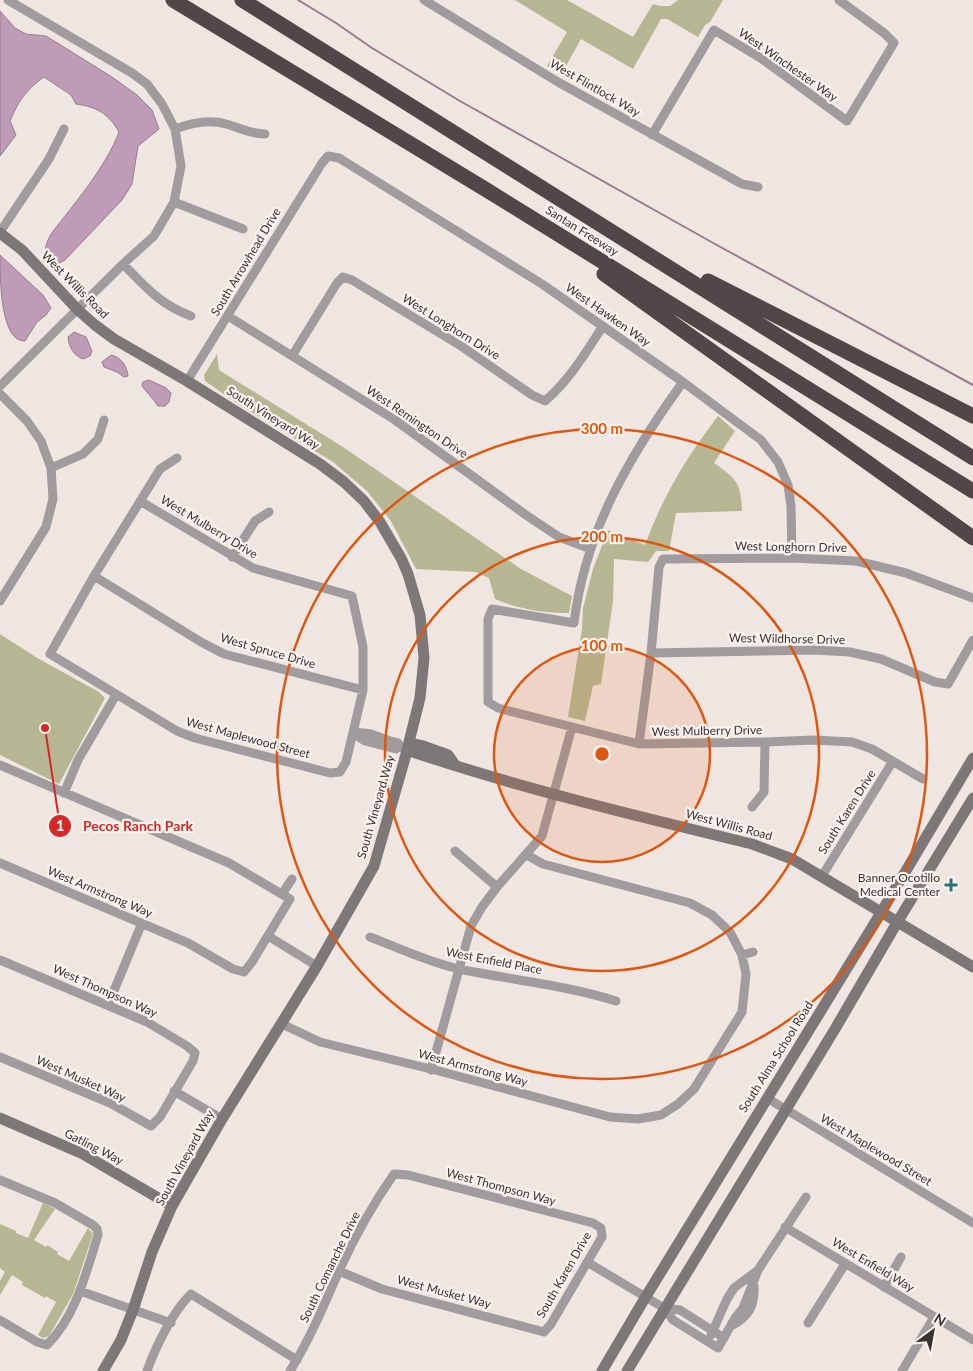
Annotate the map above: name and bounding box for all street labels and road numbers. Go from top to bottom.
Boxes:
street label: West Winchester Way [736,25,841,105]
street label: West Flintlock Way [547,56,644,120]
street label: Santan Freeway [543,202,622,259]
street label: South Arrowhead Drive [207,205,284,319]
street label: West Willis Road [39,248,112,321]
street label: West Hawken Way [563,280,654,350]
street label: West Longhorn Drive [400,290,503,363]
street label: West Remington Drive [364,382,471,461]
street label: South Vineyard Way [224,383,323,453]
street label: West Mulberry Drive [158,492,261,561]
street label: West Longhorn Drive [735,538,847,555]
street label: West Spruce Drive [219,630,318,671]
street label: West Wildhorse Drive [729,630,845,647]
street label: West Maplewood Street [184,714,312,761]
street label: West Mulberry Drive [652,722,762,739]
street label: South Vineyard Way [354,753,398,860]
street label: South Karen Drive [815,767,879,857]
street label: West Willis Road [684,806,774,843]
street label: West Armstrong Way [45,863,156,921]
street label: West Enfield Place [445,944,544,977]
street label: West Thompson Way [51,961,160,1021]
street label: South Alma School Road [735,998,816,1115]
street label: West Armstrong Way [417,1046,530,1090]
street label: West Musket Way [34,1052,129,1105]
street label: South Vineyard Way [152,1107,217,1208]
street label: West Maplewood Street [818,1110,935,1189]
street label: Gatling Way [62,1125,127,1168]
street label: West Thompson Way [445,1165,558,1209]
street label: South Comanche Drive [296,1209,363,1325]
street label: South Karen Drive [533,1229,594,1320]
street label: West Enfield Way [829,1234,918,1295]
street label: West Musket Way [396,1272,494,1311]

